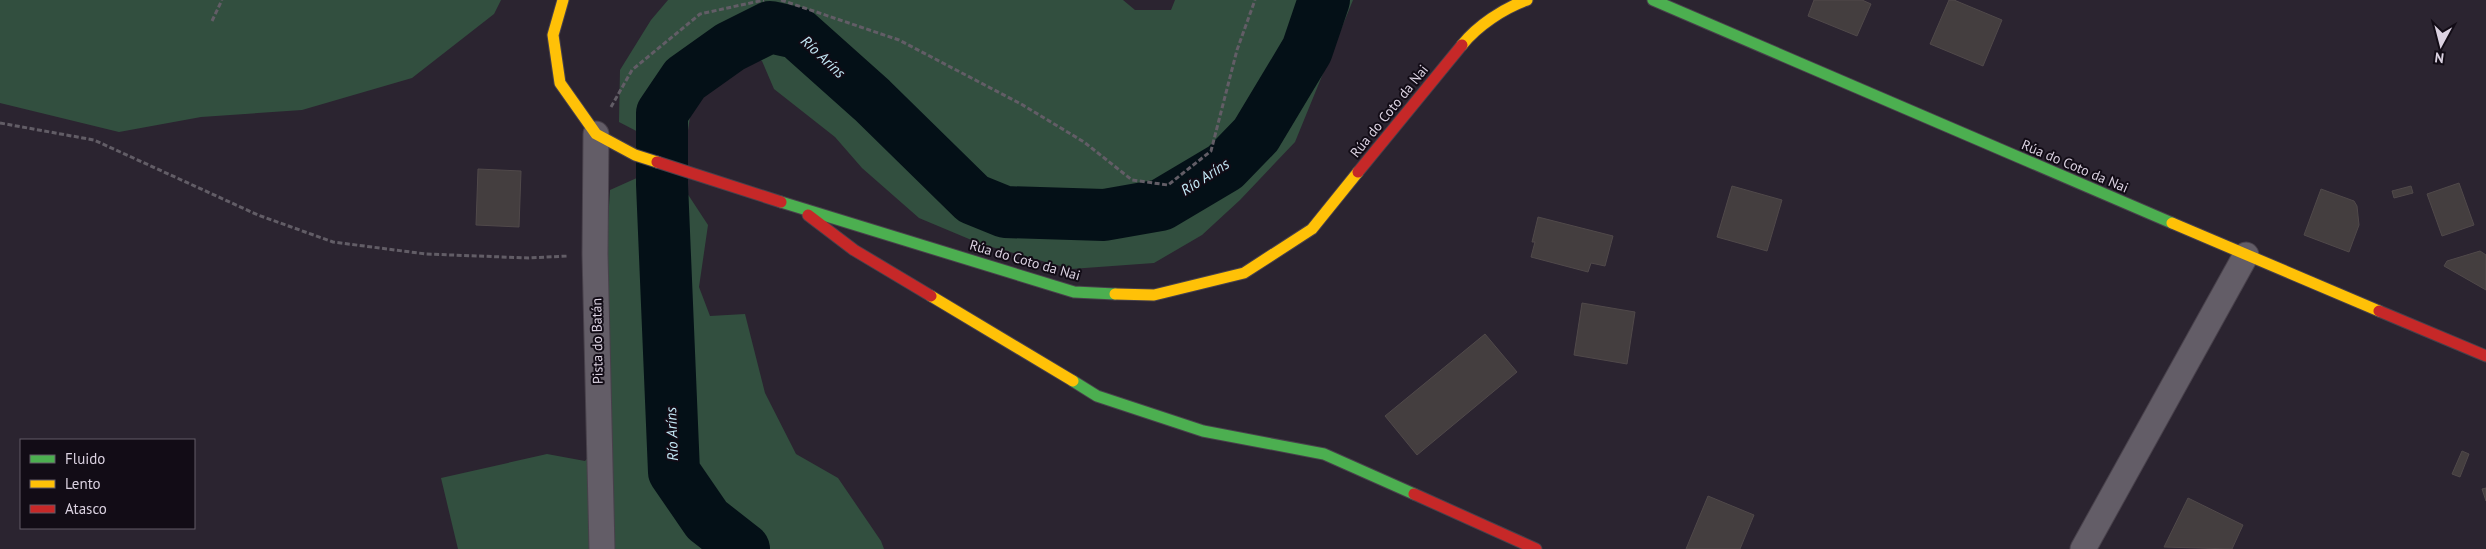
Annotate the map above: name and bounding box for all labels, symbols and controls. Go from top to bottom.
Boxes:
north arrow [2416,20,2466,70]
water label: Río Aríns [797,31,850,82]
text: N [2434,48,2445,67]
street label: Rúa do Coto da Nai [1346,61,1432,161]
street label: Rúa do Coto da Nai [2019,135,2131,197]
water label: Río Aríns [1177,154,1233,199]
street label: Rúa do Coto da Nai [968,236,1082,284]
street label: Pista do Batán [587,298,607,384]
water label: Río Aríns [661,407,682,461]
legend [20,439,195,529]
text: Fluido [65,449,105,468]
text: Lento [65,474,101,493]
text: Atasco [65,499,107,518]

